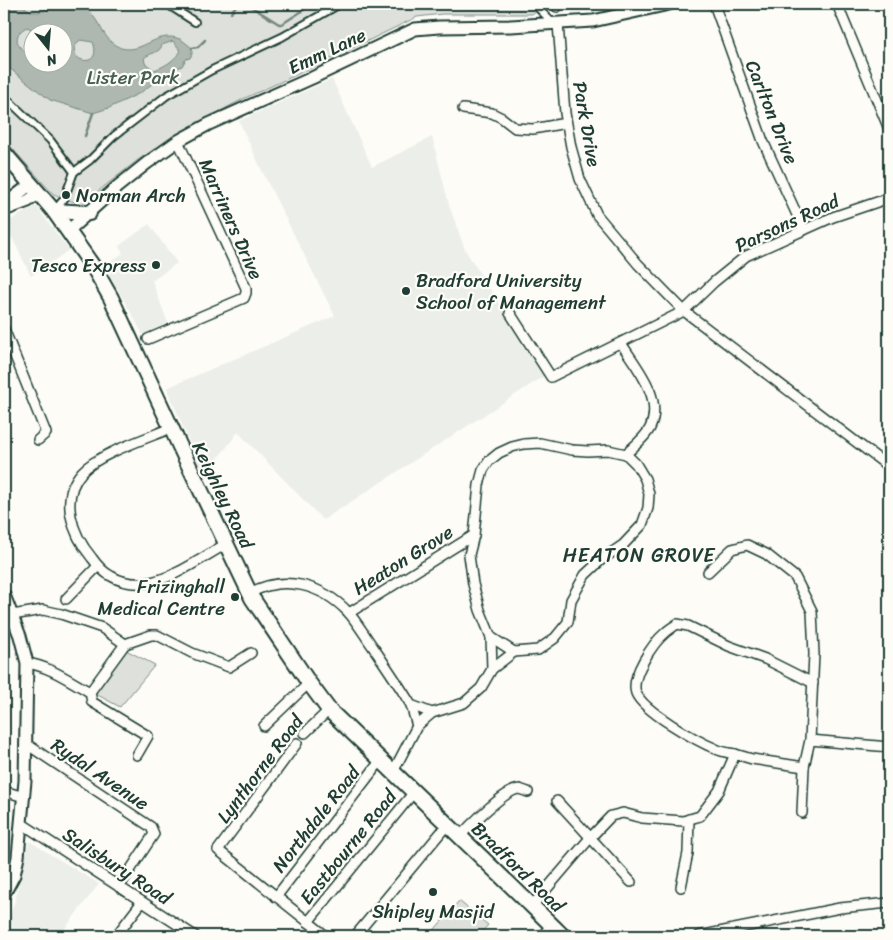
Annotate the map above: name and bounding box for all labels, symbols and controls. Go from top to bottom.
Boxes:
street label: Emm Lane [282,18,372,84]
north arrow [22,22,72,72]
text: N [43,46,61,73]
street label: Carlton Drive [736,55,808,169]
park label: Lister Park [87,61,179,94]
street label: Park Drive [563,79,611,169]
street label: Marriners Drive [190,153,273,285]
place label: Norman Arch [76,179,186,212]
street label: Parsons Road [729,184,845,262]
marker: Norman Arch [60,189,72,201]
place label: Tesco Express [31,249,146,282]
marker: Tesco Express [150,259,162,271]
place label: Bradford University School of Management [416,264,607,319]
marker: Bradford University School of Management [400,285,412,297]
street label: Keighley Road [183,436,264,555]
street label: Heaton Grove [346,516,460,604]
district label: HEATON GROVE [563,538,716,573]
place label: Frizinghall Medical Centre [97,570,226,625]
marker: Frizinghall Medical Centre [229,591,241,603]
street label: Lynthorne Road [208,706,313,831]
street label: Rydal Avenue [44,729,156,819]
street label: Northdale Road [263,757,370,880]
street label: Eastbourne Road [291,780,406,912]
street label: Bradford Road [463,813,574,922]
street label: Salisbury Road [56,818,180,915]
marker: Shipley Masjid [427,886,439,898]
place label: Shipley Masjid [372,895,496,928]

